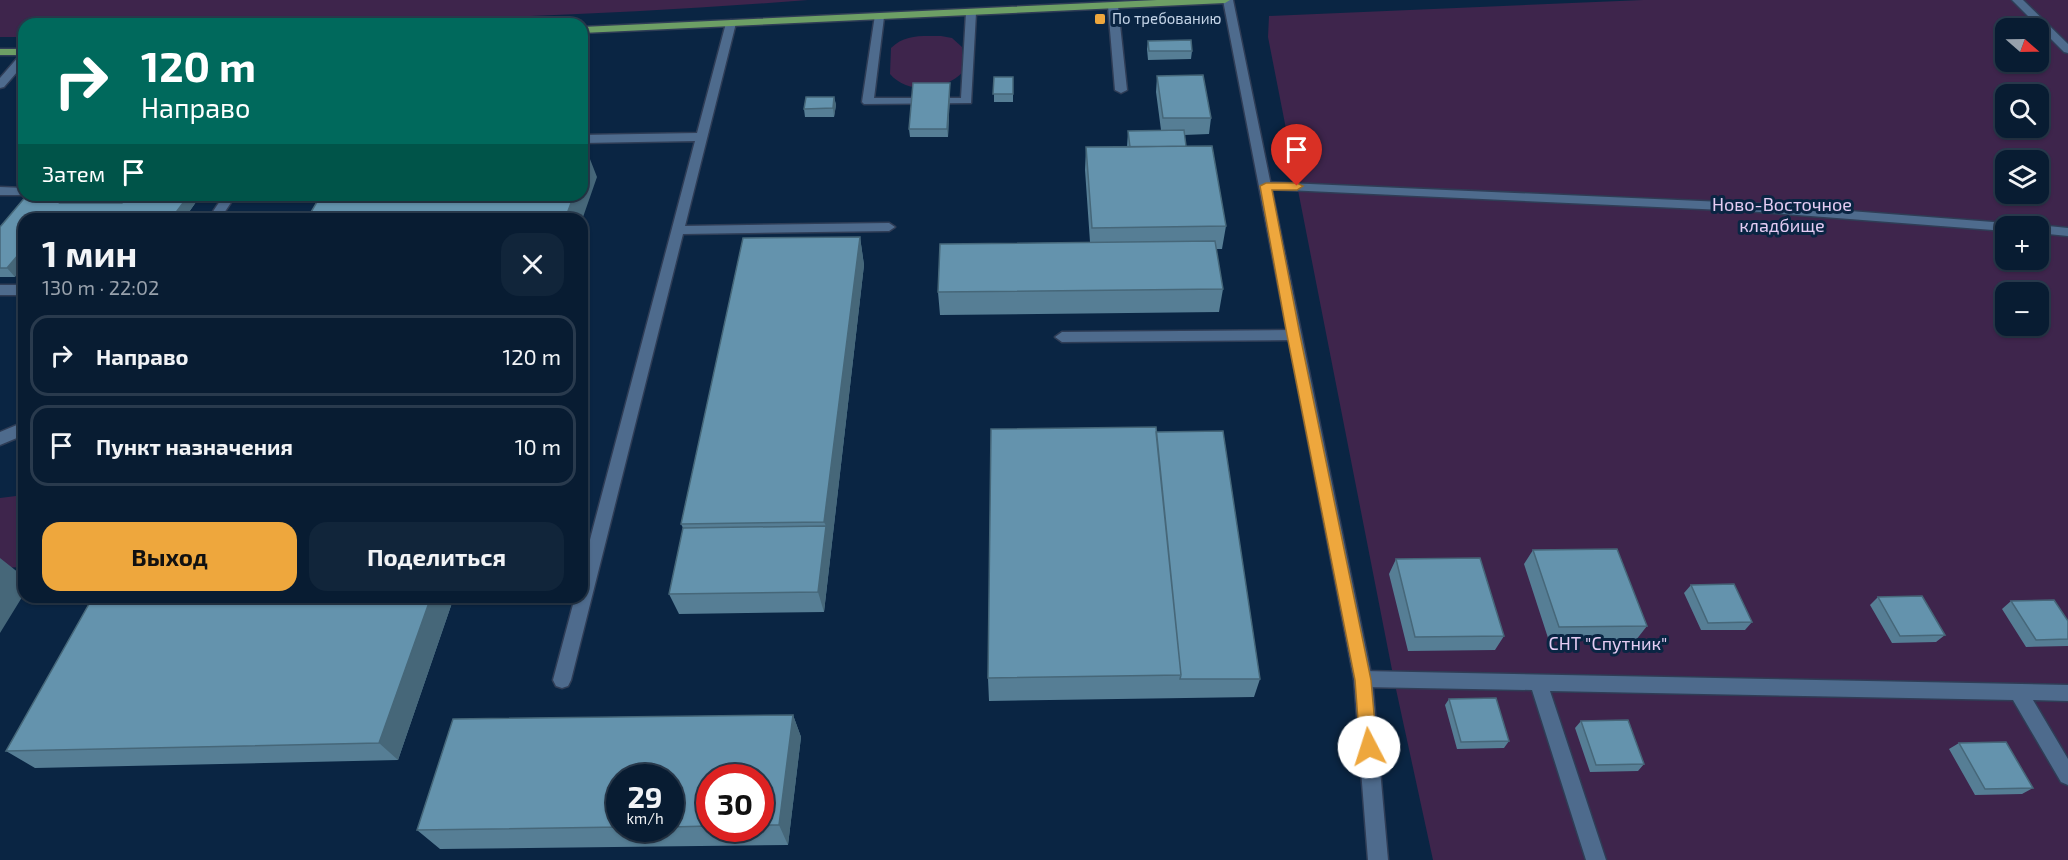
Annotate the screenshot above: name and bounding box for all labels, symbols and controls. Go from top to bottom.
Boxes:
place label: По требованию [1112,9,1221,27]
marker: По требованию [1093,12,1107,26]
north arrow [1995,18,2049,72]
map controls [1995,18,2049,336]
text: 120 m [141,40,256,90]
icon: right [42,42,120,120]
button: search [1995,84,2049,138]
text: Направо [141,91,250,123]
pin [1271,124,1322,186]
icon: arrive [1280,133,1313,166]
button: layers [1995,150,2049,204]
icon: arrive [117,156,150,189]
text: Затем [42,160,105,186]
park label: Ново-Восточное кладбище [1712,193,1852,236]
button: + [1995,216,2049,270]
text: 1 мин [42,231,137,274]
button: close [501,233,564,296]
text: 130 m · 22:02 [42,275,159,299]
button: − [1995,282,2049,336]
icon: right [45,339,78,372]
text: Направо [96,343,189,369]
text: 120 m [502,343,561,369]
icon: arrive [45,429,78,462]
text: Пункт назначения [96,433,293,459]
text: 10 m [515,433,561,459]
button: Выход [42,522,297,591]
button: Поделиться [309,522,564,591]
park label: СНТ "Спутник" [1549,632,1667,654]
position arrow [1337,715,1401,779]
speed limit sign: 30 [696,764,774,842]
text: 29 [627,778,663,814]
text: km/h [626,809,664,827]

